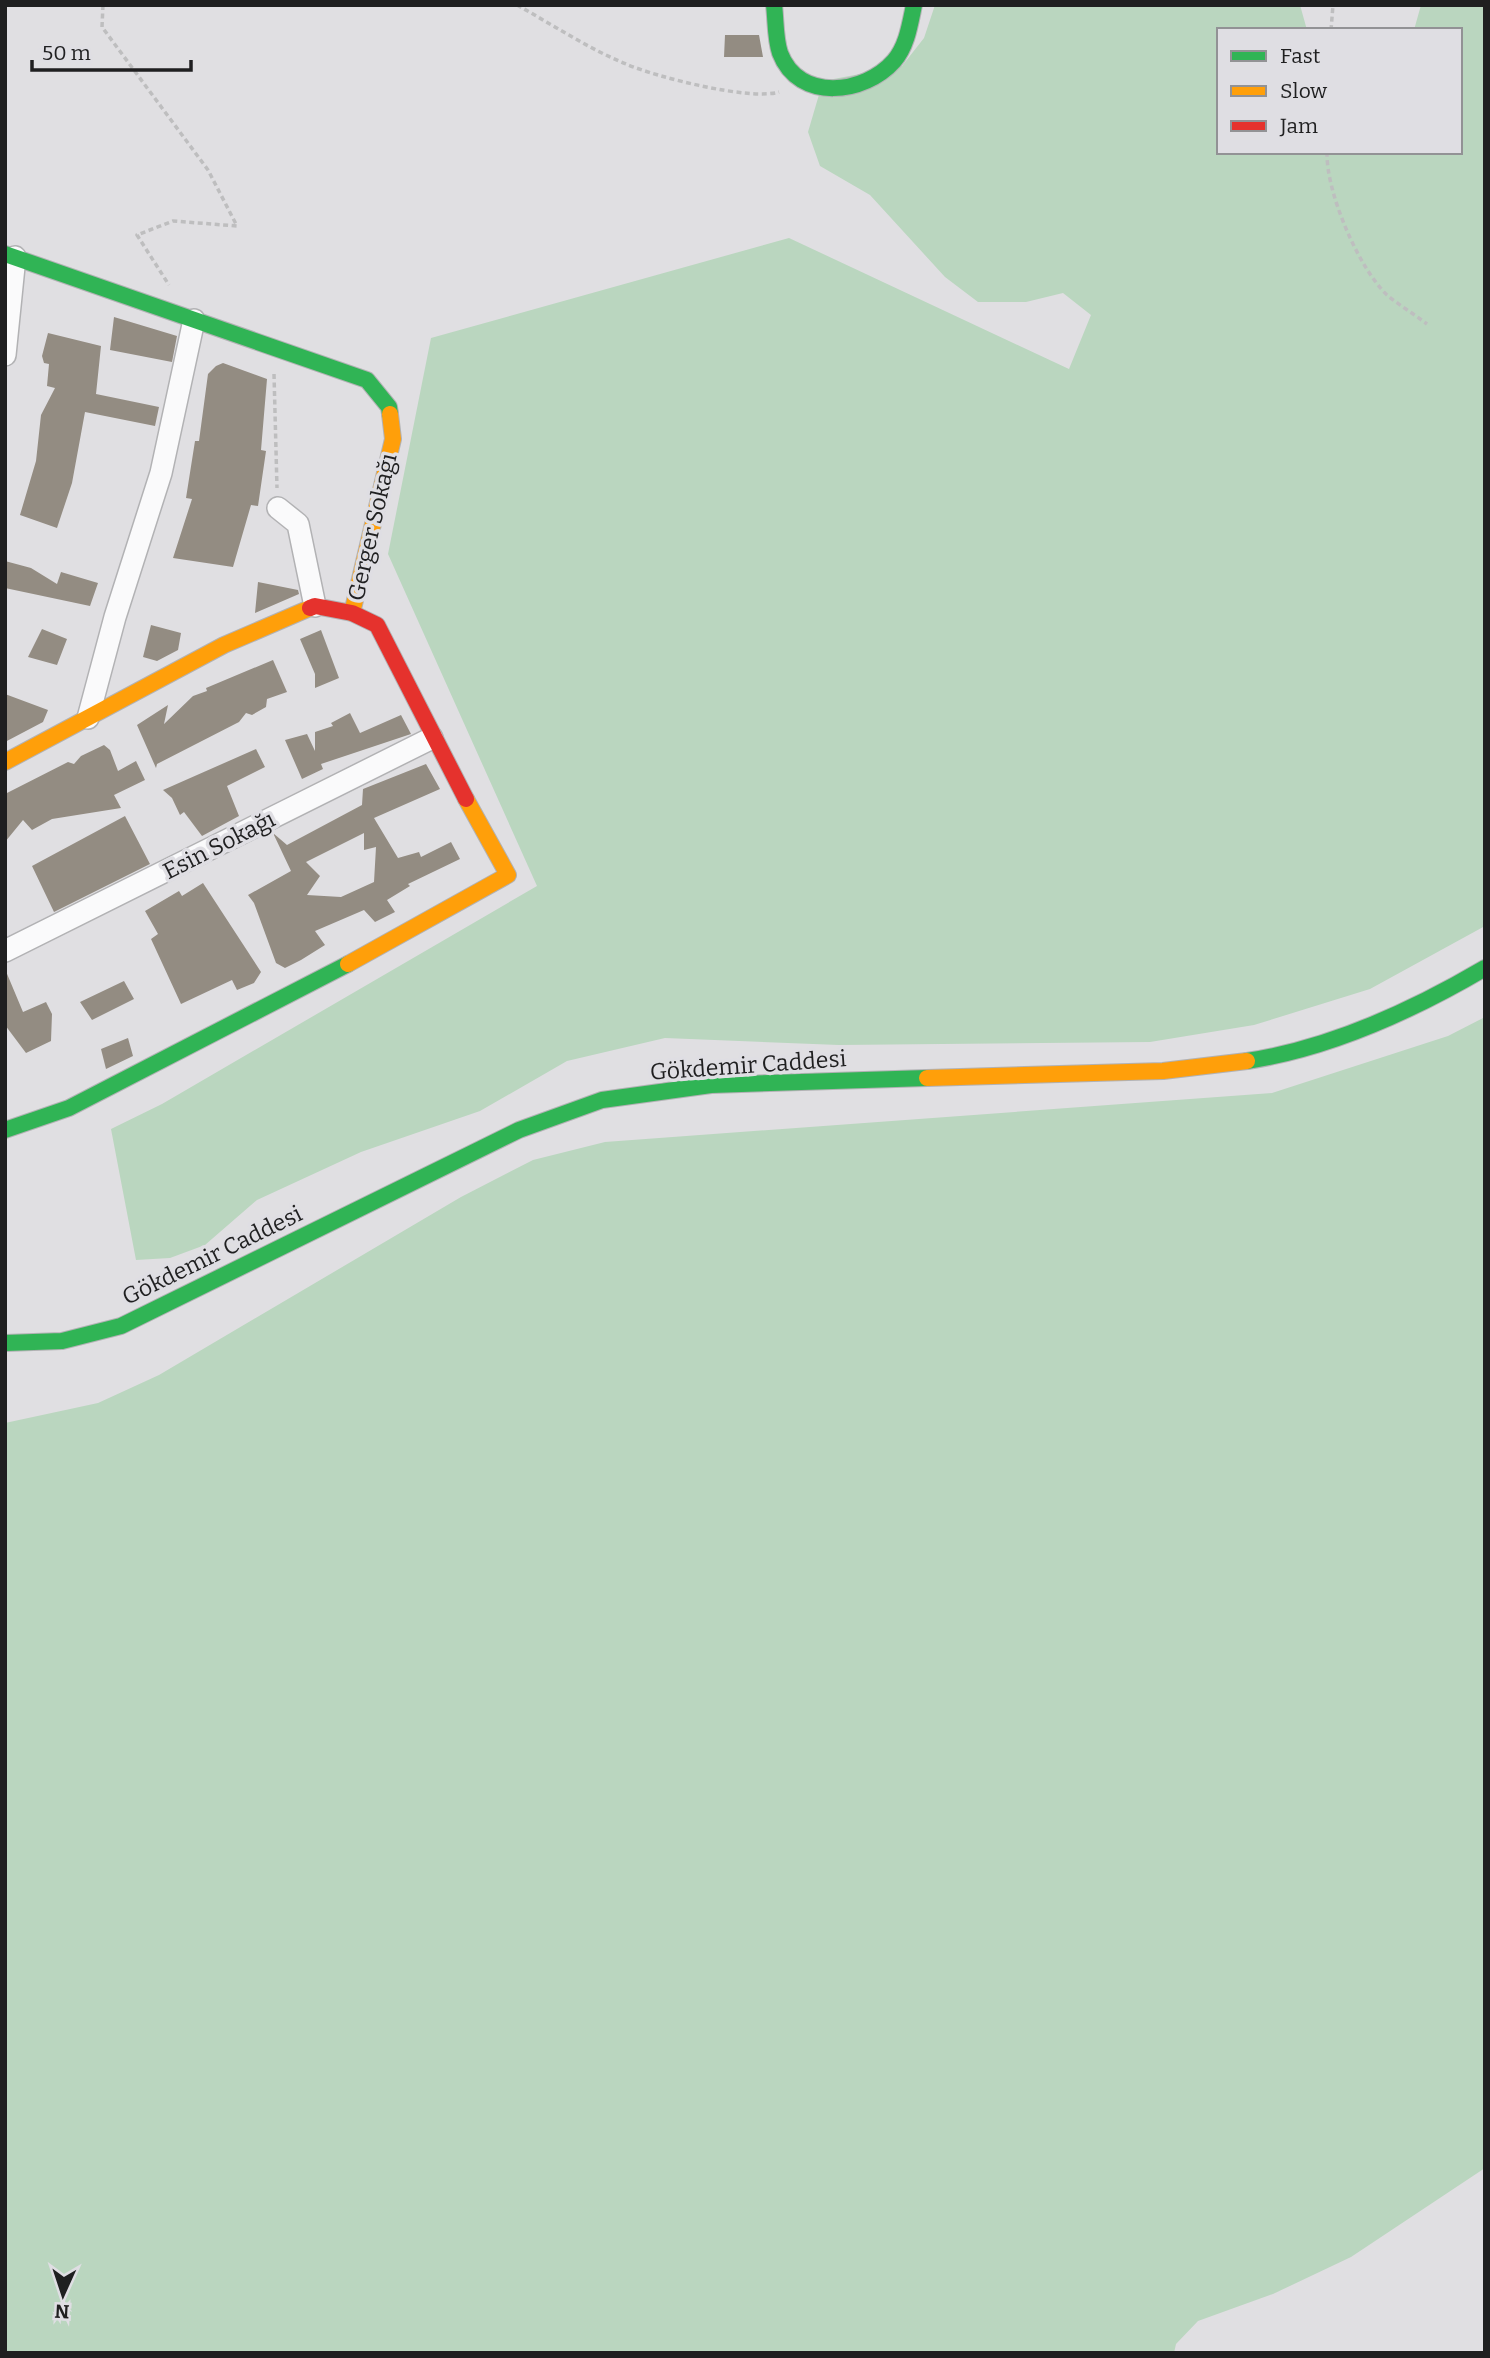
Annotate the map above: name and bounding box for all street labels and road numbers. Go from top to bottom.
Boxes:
street label: Gerger Sokağı [341,451,403,603]
street label: Esin Sokağı [158,805,280,885]
street label: Gökdemir Caddesi [649,1044,847,1086]
street label: Gökdemir Caddesi [117,1199,307,1311]

